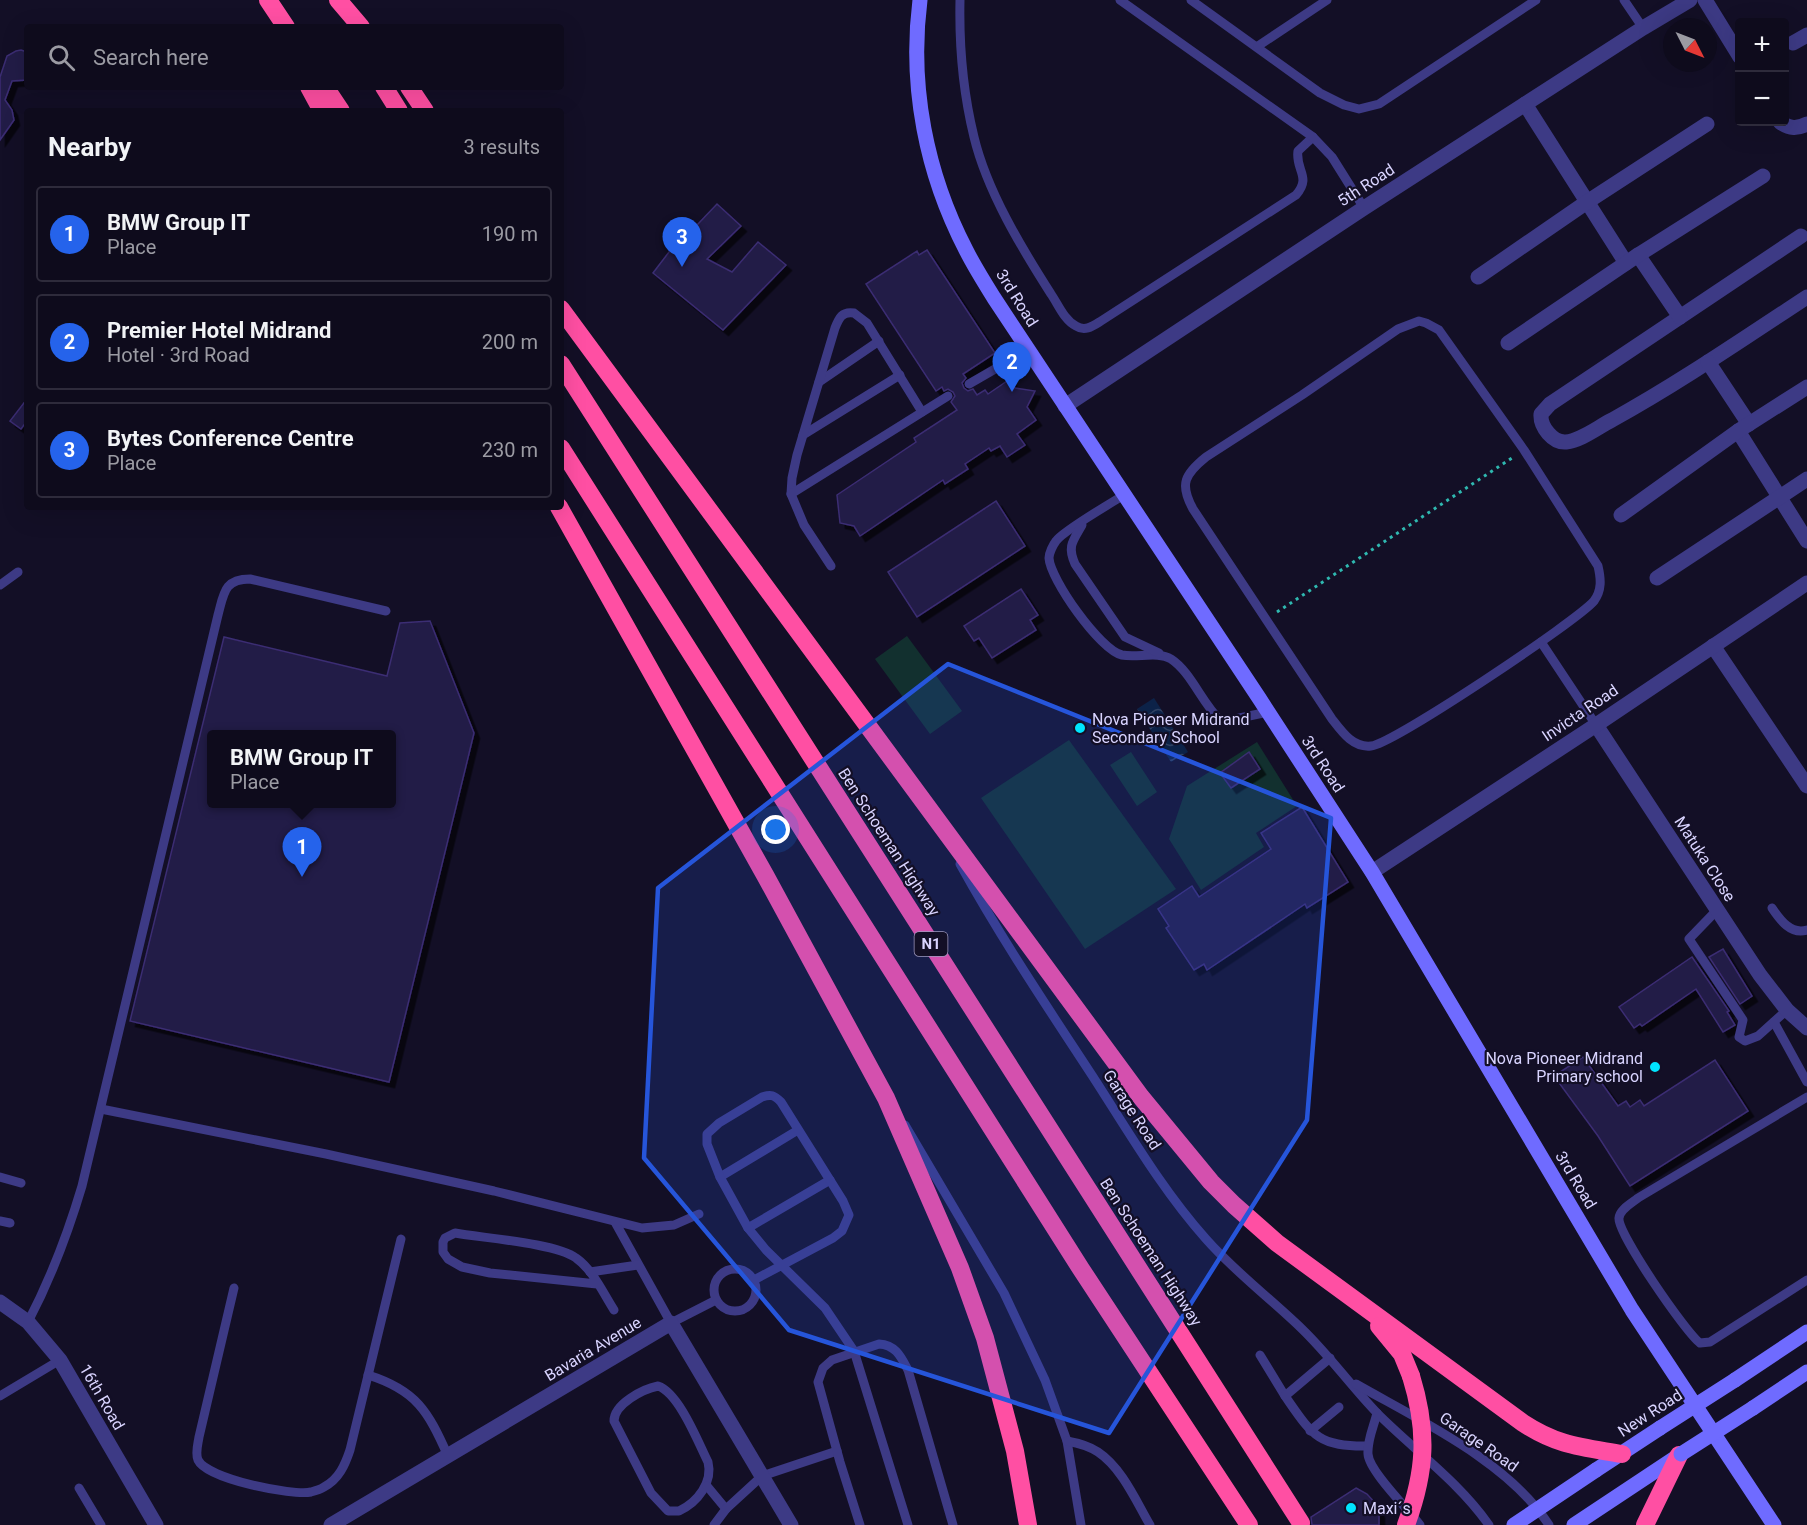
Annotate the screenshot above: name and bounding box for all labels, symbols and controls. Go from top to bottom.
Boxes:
north arrow [1663,18,1717,72]
map controls [1735,18,1789,126]
button: + [1735,18,1789,72]
search box [24,24,564,90]
icon: search [45,41,78,74]
text: Search here [93,45,209,70]
button: − [1735,72,1789,126]
text: Nearby [48,132,131,162]
text: 3 results [464,135,540,159]
street label: 5th Road [1334,160,1398,210]
text: BMW Group IT [107,210,250,235]
pin: 3 [662,218,702,267]
text: 1 [64,222,75,246]
text: 190 m [482,222,538,246]
text: Place [107,235,156,259]
street label: 3rd Road [992,266,1042,330]
text: Premier Hotel Midrand [107,318,331,343]
text: 2 [64,330,75,354]
text: 200 m [482,330,538,354]
pin: 2 [992,342,1032,392]
text: Hotel · 3rd Road [107,343,250,367]
text: Bytes Conference Centre [107,426,354,451]
text: 3 [64,438,75,462]
text: 230 m [482,438,538,462]
text: Place [107,451,156,475]
street label: Invicta Road [1538,681,1622,745]
place label: Nova Pioneer Midrand Secondary School [1092,710,1250,747]
marker: Nova Pioneer Midrand Secondary School [1073,721,1087,735]
popup [207,730,396,808]
street label: 3rd Road [1298,732,1348,796]
text: BMW Group IT [230,745,373,770]
street label: Ben Schoeman Highway [834,765,944,920]
text: Place [230,770,279,794]
street label: Matuka Close [1670,813,1740,905]
your location [761,815,790,844]
pin: 1 [282,828,322,877]
road number: N1 [914,932,948,956]
place label: Nova Pioneer Midrand Primary school [1485,1049,1643,1086]
marker: Nova Pioneer Midrand Primary school [1648,1060,1662,1074]
street label: Garage Road [1099,1066,1165,1154]
street label: 3rd Road [1551,1148,1601,1212]
street label: Ben Schoeman Highway [1096,1175,1206,1330]
street label: Bavaria Avenue [541,1313,645,1385]
street label: 16th Road [76,1361,128,1433]
street label: New Road [1614,1385,1686,1441]
street label: Garage Road [1436,1408,1522,1476]
place label: Maxi´s [1363,1499,1411,1518]
marker: Maxi´s [1344,1501,1358,1515]

